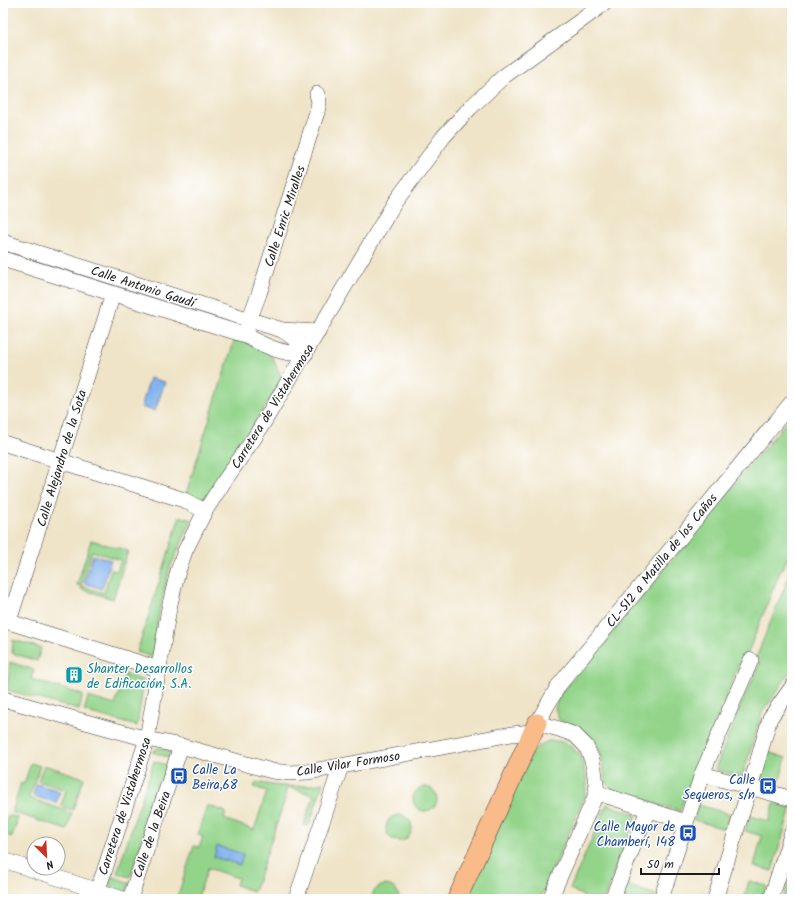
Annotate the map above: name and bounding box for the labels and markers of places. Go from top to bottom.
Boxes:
place label: Shanter Desarrollos de Edificación, S.A. [87,659,193,695]
building icon: Shanter Desarrollos de Edificación, S.A. [64,665,84,685]
place label: Calle La Beira,68 [192,760,238,796]
bus stop icon: Calle La Beira,68 [169,766,189,786]
place label: Calle Sequeros, s/n [683,770,755,806]
bus stop icon: Calle Sequeros, s/n [758,776,778,796]
place label: Calle Mayor de Chamberí, 148 [593,817,675,853]
bus stop icon: Calle Mayor de Chamberí, 148 [678,823,698,843]

